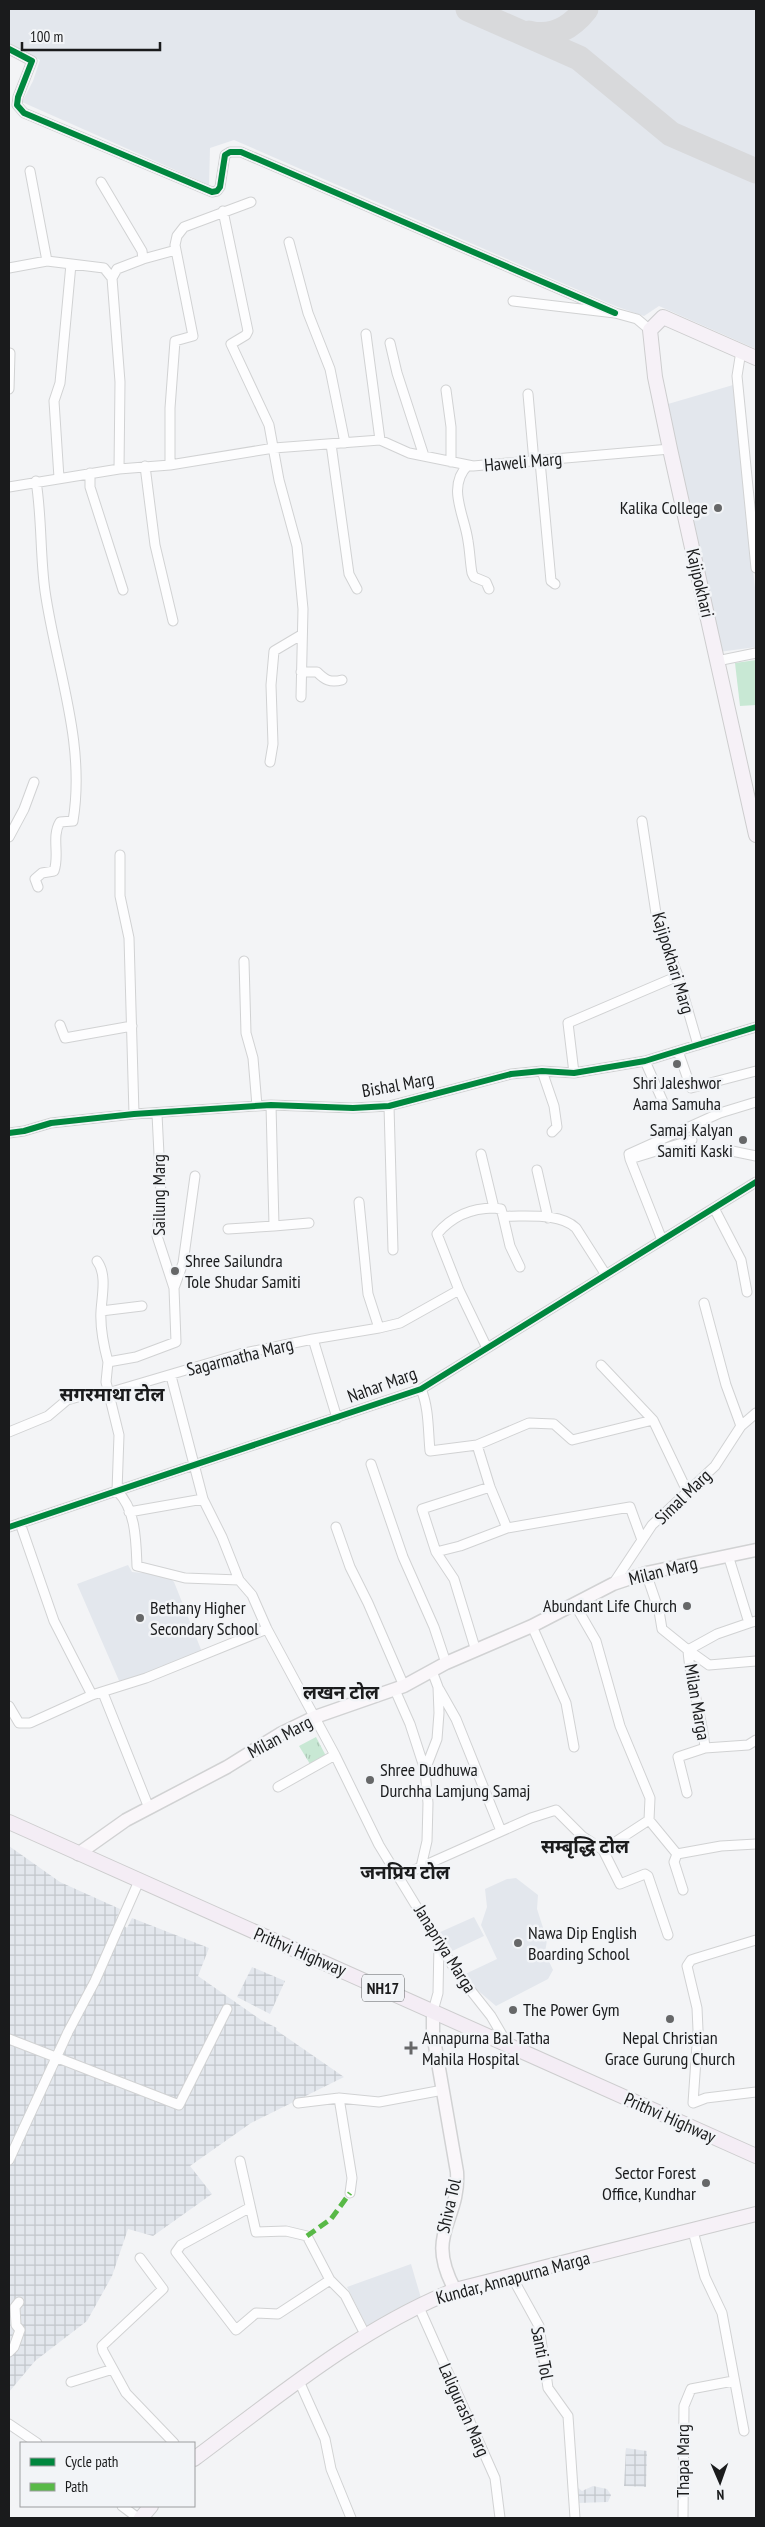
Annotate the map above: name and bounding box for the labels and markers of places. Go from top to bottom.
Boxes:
place label: Kalika College [620,496,708,519]
marker: Kalika College [712,502,724,514]
marker: Shri Jaleshwor Aama Samuha [671,1058,683,1070]
place label: Shri Jaleshwor Aama Samuha [633,1071,721,1115]
place label: Samaj Kalyan Samiti Kaski [650,1118,733,1162]
marker: Samaj Kalyan Samiti Kaski [737,1134,749,1146]
place label: Shree Sailundra Tole Shudar Samiti [185,1249,301,1293]
marker: Shree Sailundra Tole Shudar Samiti [169,1265,181,1277]
place label: Abundant Life Church [543,1594,677,1617]
place label: Bethany Higher Secondary School [150,1596,259,1640]
marker: Abundant Life Church [681,1600,693,1612]
marker: Bethany Higher Secondary School [134,1612,146,1624]
place label: Shree Dudhuwa Durchha Lamjung Samaj [380,1758,530,1802]
marker: Shree Dudhuwa Durchha Lamjung Samaj [364,1774,376,1786]
place label: Nawa Dip English Boarding School [528,1921,637,1965]
marker: Nawa Dip English Boarding School [512,1937,524,1949]
place label: The Power Gym [523,1998,619,2021]
marker: The Power Gym [507,2004,519,2016]
marker: Nepal Christian Grace Gurung Church [664,2013,676,2025]
place label: Annapurna Bal Tatha Mahila Hospital [422,2026,550,2070]
place label: Nepal Christian Grace Gurung Church [605,2026,735,2070]
marker: Annapurna Bal Tatha Mahila Hospital [404,2041,418,2055]
place label: Sector Forest Office, Kundhar [602,2161,696,2205]
marker: Sector Forest Office, Kundhar [700,2177,712,2189]

